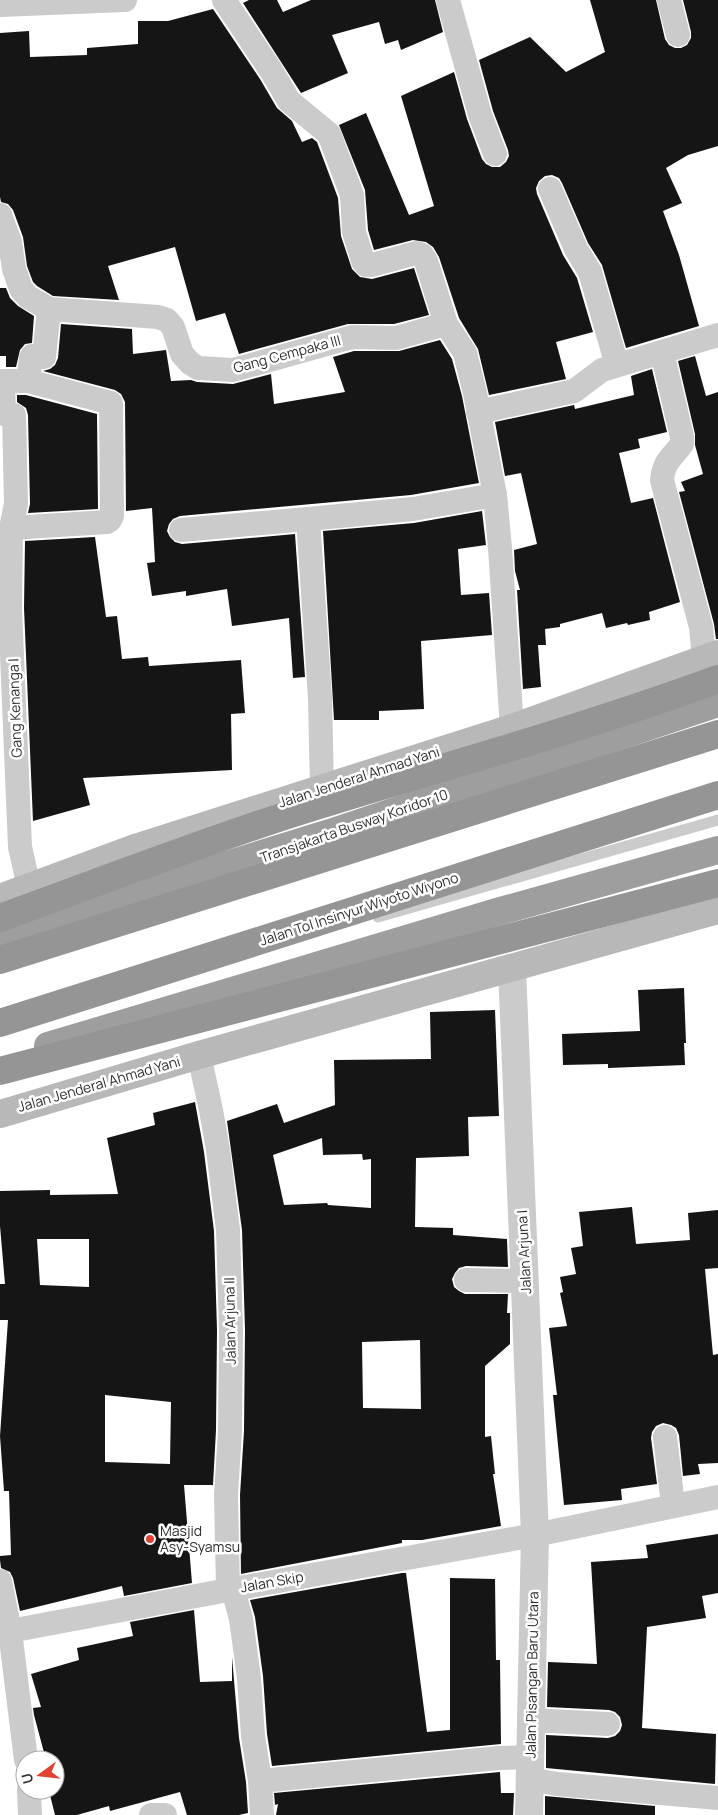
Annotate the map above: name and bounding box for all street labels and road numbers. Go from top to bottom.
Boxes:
street label: Gang Cempaka III [231,330,343,377]
street label: Gang Kenanga I [3,658,26,758]
street label: Jalan Jenderal Ahmad Yani [276,741,442,812]
street label: Transjakarta Busway Koridor 10 [257,784,450,867]
street label: Jalan Tol Insinyur Wiyoto Wiyono [257,867,461,950]
street label: Jalan Jenderal Ahmad Yani [15,1051,182,1116]
street label: Jalan Arjuna I [512,1209,535,1295]
street label: Jalan Arjuna II [219,1277,240,1365]
street label: Jalan Skip [239,1567,305,1596]
street label: Jalan Pisangan Baru Utara [521,1591,542,1759]

